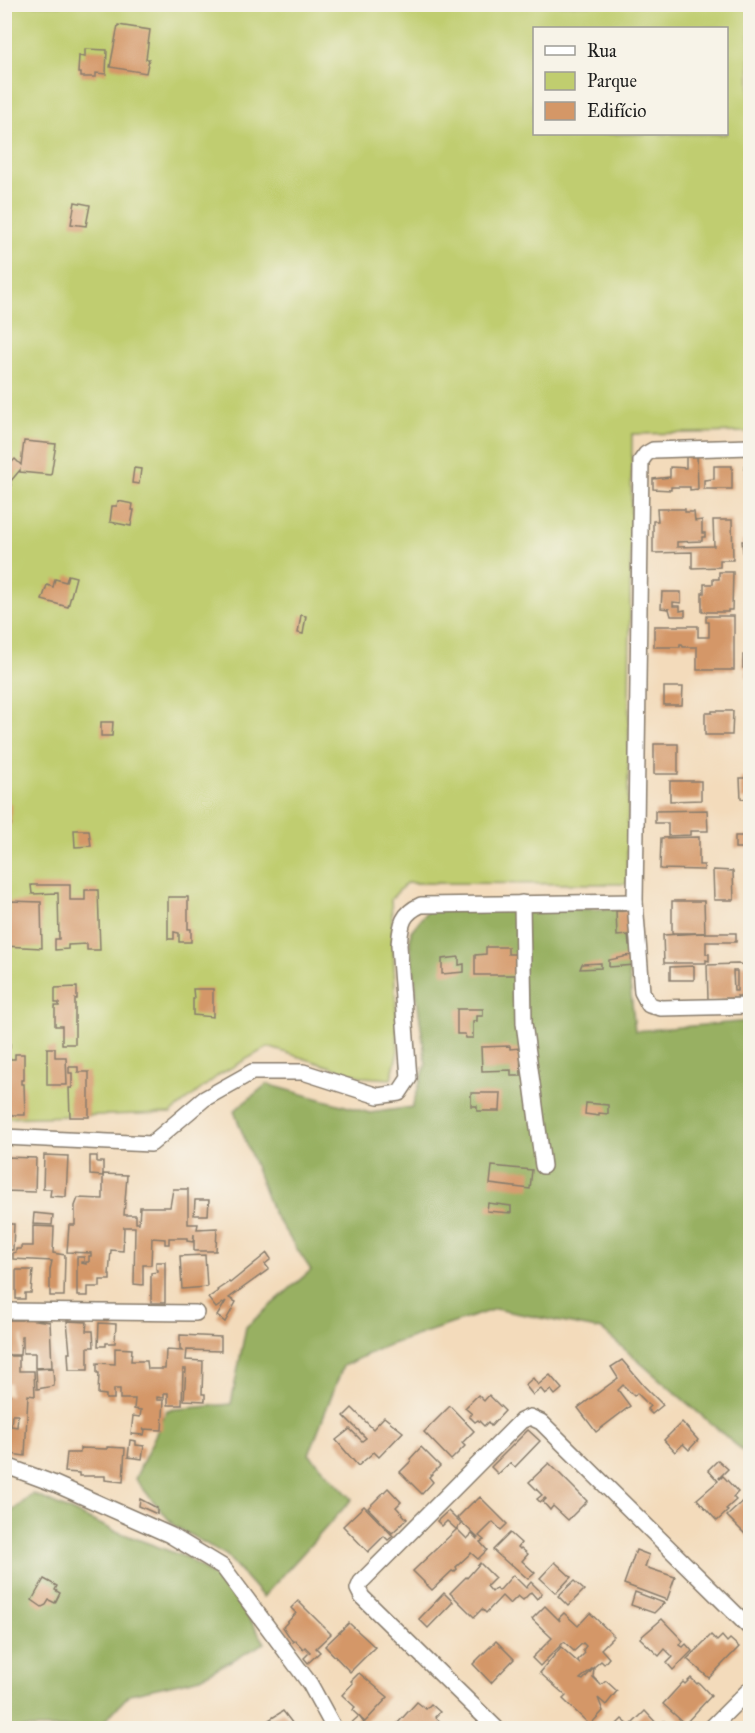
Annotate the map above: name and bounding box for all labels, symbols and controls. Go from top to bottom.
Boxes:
legend [533,27,728,135]
text: Rua [587,40,617,62]
text: Parque [587,70,637,93]
text: Edifício [587,100,646,122]

